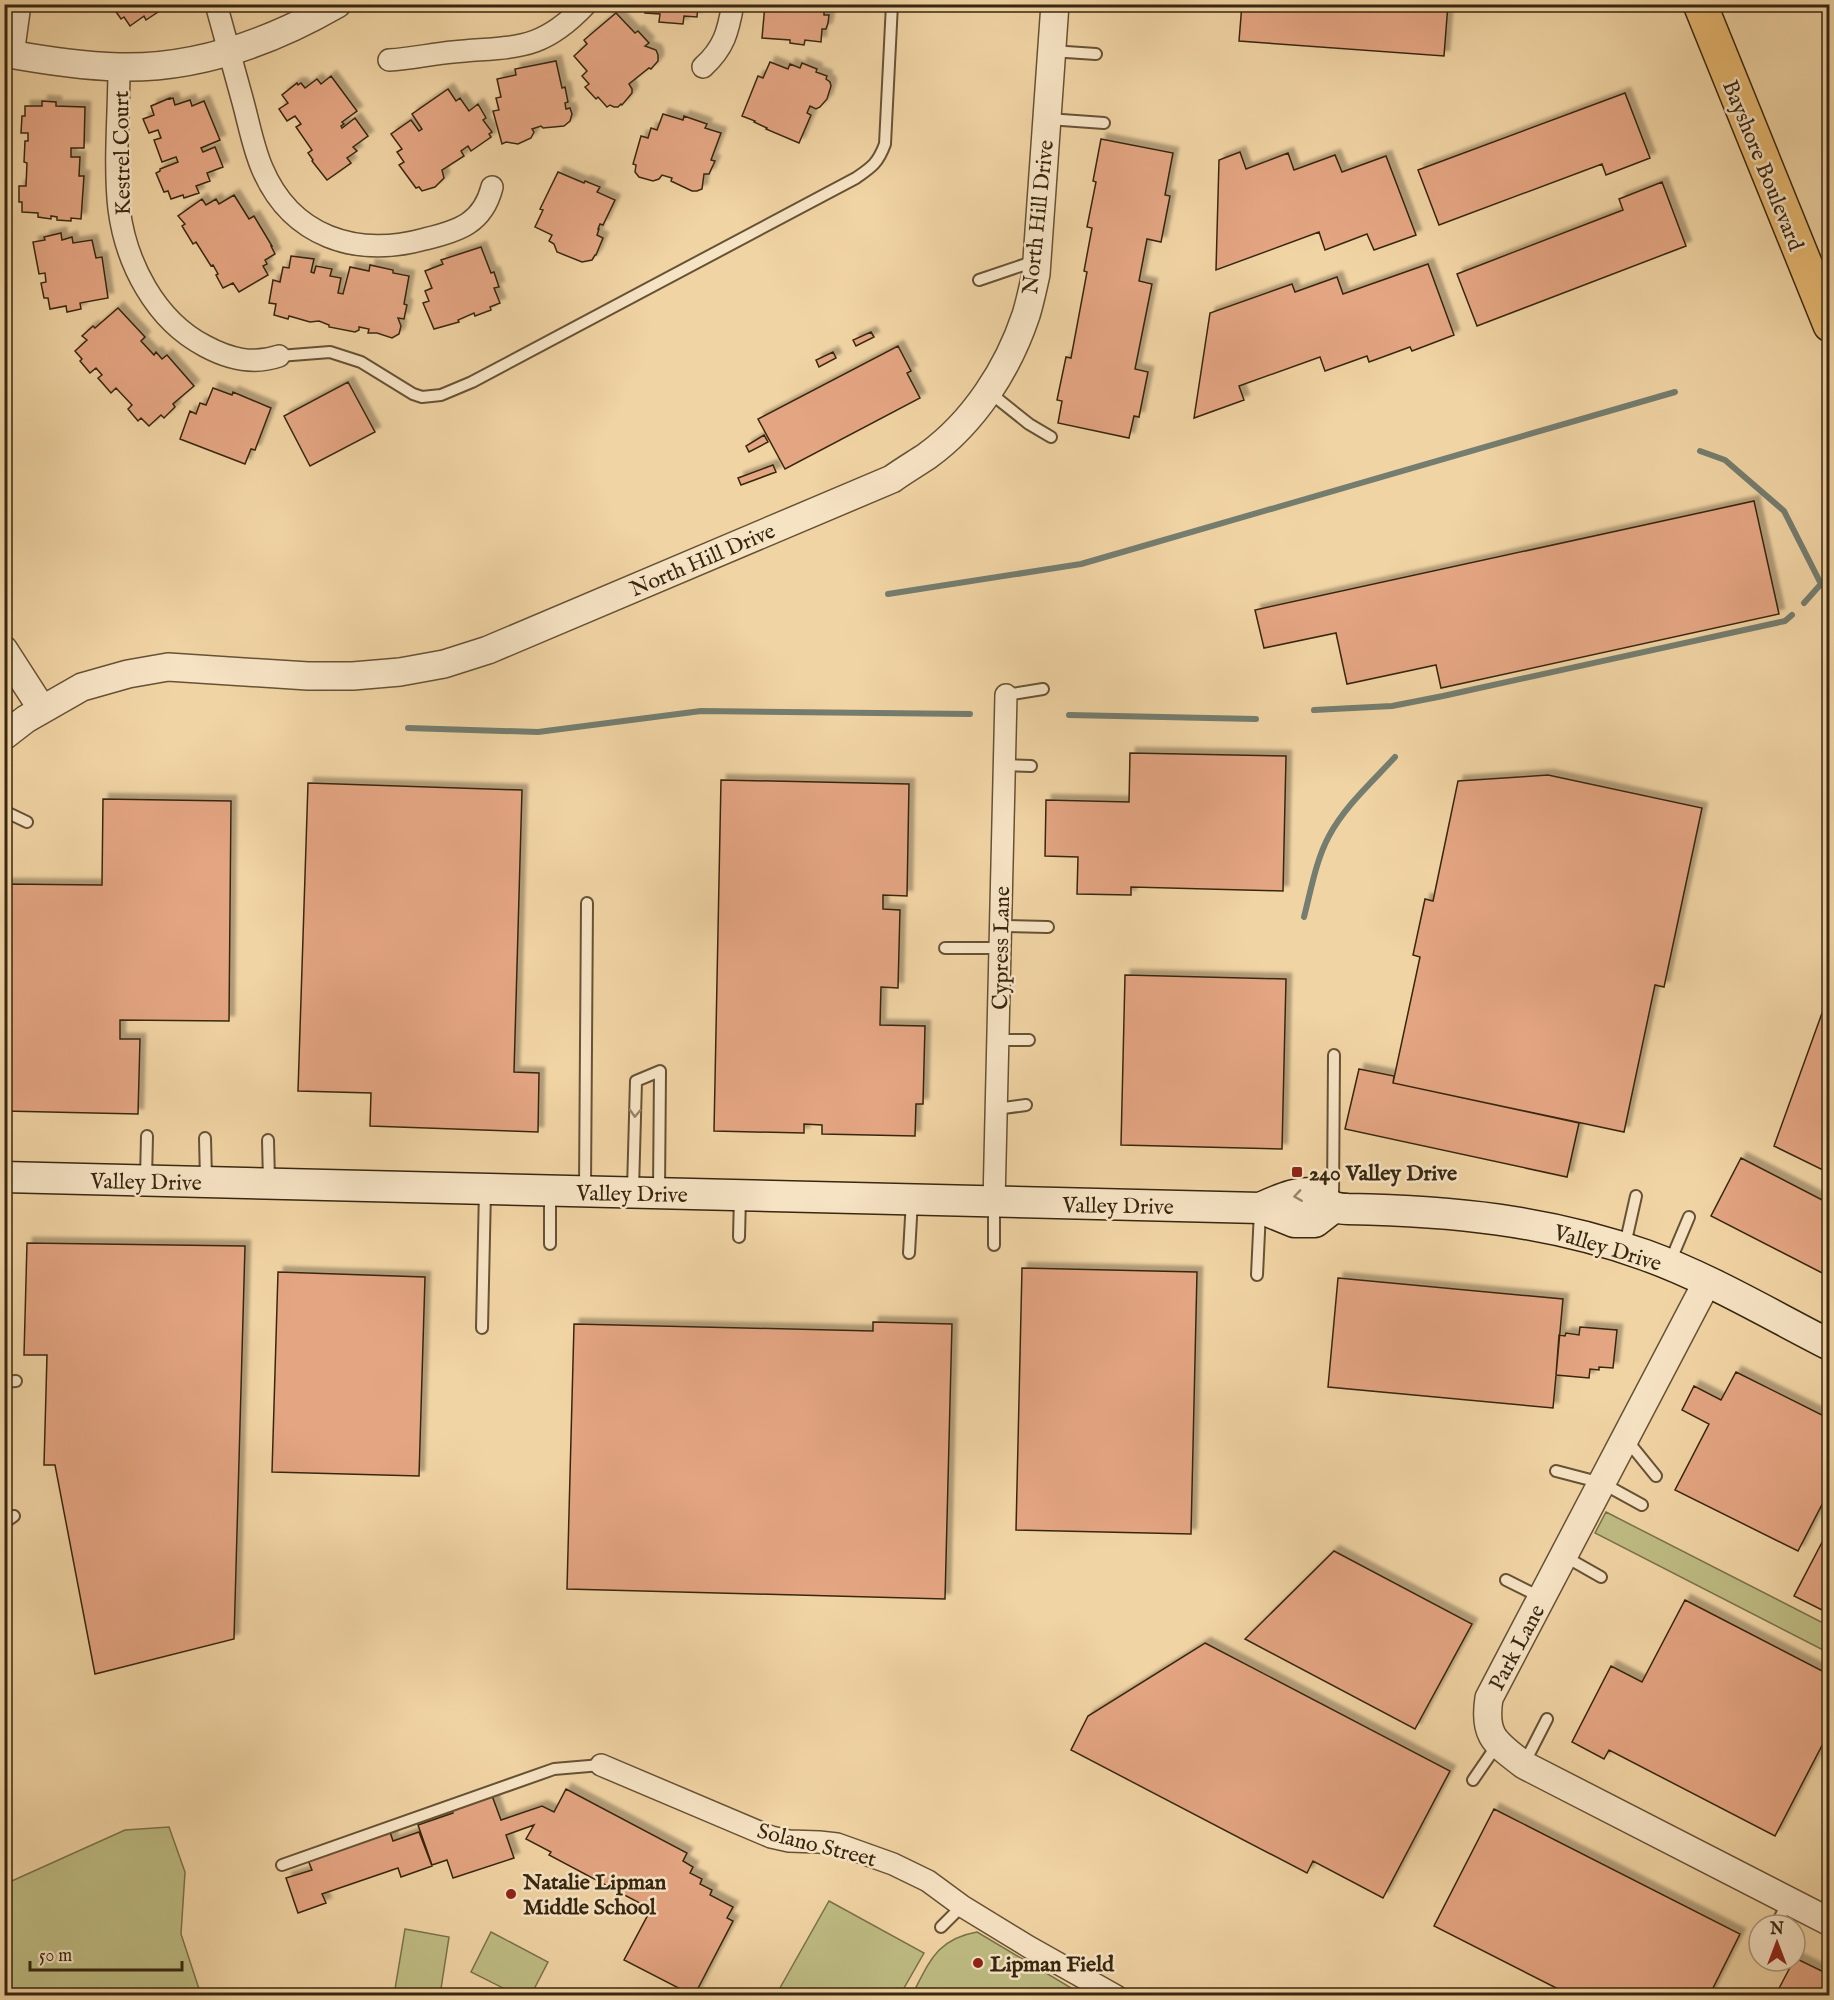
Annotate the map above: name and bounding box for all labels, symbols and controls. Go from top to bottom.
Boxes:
street label: Bayshore Boulevard [1715,76,1809,255]
street label: Kestrel Court [108,90,138,216]
street label: North Hill Drive [1017,139,1061,296]
street label: North Hill Drive [626,518,780,604]
street label: Cypress Lane [987,886,1017,1010]
one-way arrow [628,1109,641,1118]
place label: 240 Valley Drive [1309,1160,1457,1188]
marker: 240 Valley Drive [1290,1165,1304,1179]
street label: Valley Drive [89,1168,202,1198]
street label: Valley Drive [575,1180,688,1210]
one-way arrow [1293,1189,1303,1201]
street label: Valley Drive [1061,1192,1174,1222]
street label: Valley Drive [1549,1219,1665,1279]
street label: Park Lane [1483,1600,1552,1696]
street label: Solano Street [754,1818,879,1874]
place label: Natalie Lipman Middle School [522,1869,667,1922]
marker: Natalie Lipman Middle School [504,1887,518,1901]
north arrow [1747,1913,1807,1973]
text: N [1769,1920,1784,1940]
scale bar [30,1934,182,1972]
text: 50 m [39,1945,72,1968]
place label: Lipman Field [990,1951,1115,1979]
marker: Lipman Field [971,1956,985,1970]

